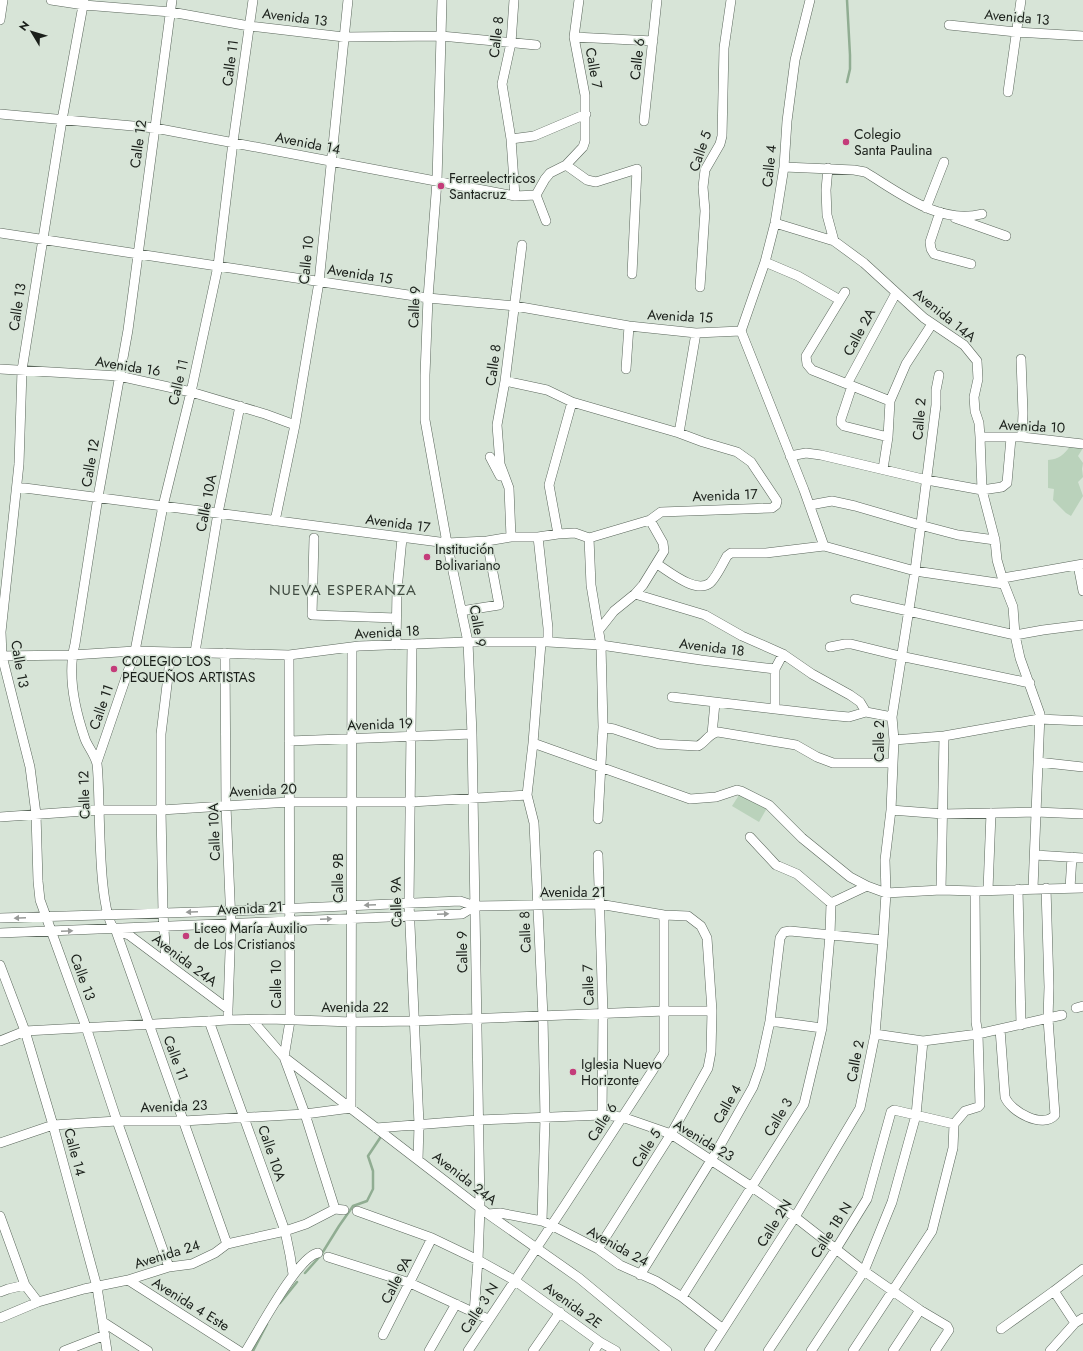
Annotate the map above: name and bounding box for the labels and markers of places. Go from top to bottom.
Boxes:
place label: Colegio Santa Paulina [854,124,932,160]
marker: Colegio Santa Paulina [841,137,851,147]
place label: Ferreelectricos Santacruz [449,168,536,204]
marker: Ferreelectricos Santacruz [436,181,446,191]
place label: Institución Bolivariano [435,539,501,575]
marker: Institución Bolivariano [422,552,432,562]
place label: COLEGIO LOS PEQUEÑOS ARTISTAS [122,651,256,687]
marker: COLEGIO LOS PEQUEÑOS ARTISTAS [109,664,119,674]
place label: Liceo María Auxilio de Los Cristianos [194,918,308,954]
marker: Liceo María Auxilio de Los Cristianos [181,931,191,941]
place label: Iglesia Nuevo Horizonte [581,1054,662,1090]
marker: Iglesia Nuevo Horizonte [568,1067,578,1077]

